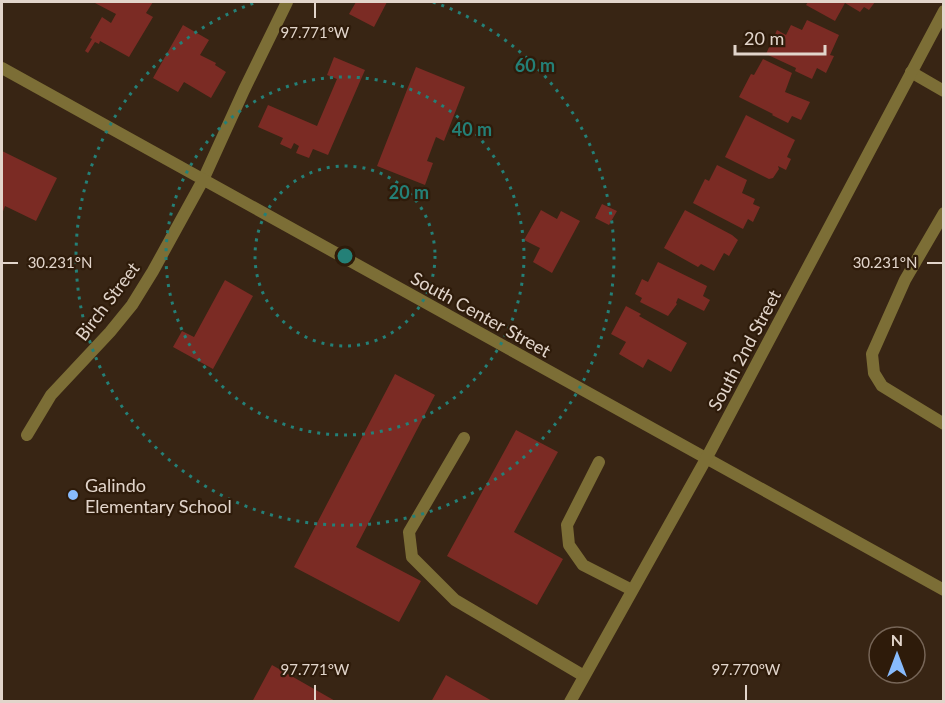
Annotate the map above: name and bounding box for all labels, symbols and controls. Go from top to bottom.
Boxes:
scale bar [735,18,825,56]
text: 97.771°W [281,23,350,41]
text: 20 m [744,27,784,49]
text: 60 m [515,54,555,76]
text: 40 m [452,118,492,140]
text: 20 m [389,181,429,203]
centre of rings [335,246,355,266]
text: 30.231°N [28,253,92,271]
text: 30.231°N [853,253,917,271]
street label: Birch Street [70,257,144,345]
street label: South Center Street [407,266,555,362]
street label: South 2nd Street [703,285,785,414]
place label: Galindo Elementary School [85,474,232,517]
marker: Galindo Elementary School [66,488,80,502]
north arrow [867,625,927,685]
text: N [891,630,903,649]
text: 97.771°W [281,660,350,678]
text: 97.770°W [712,660,781,678]

